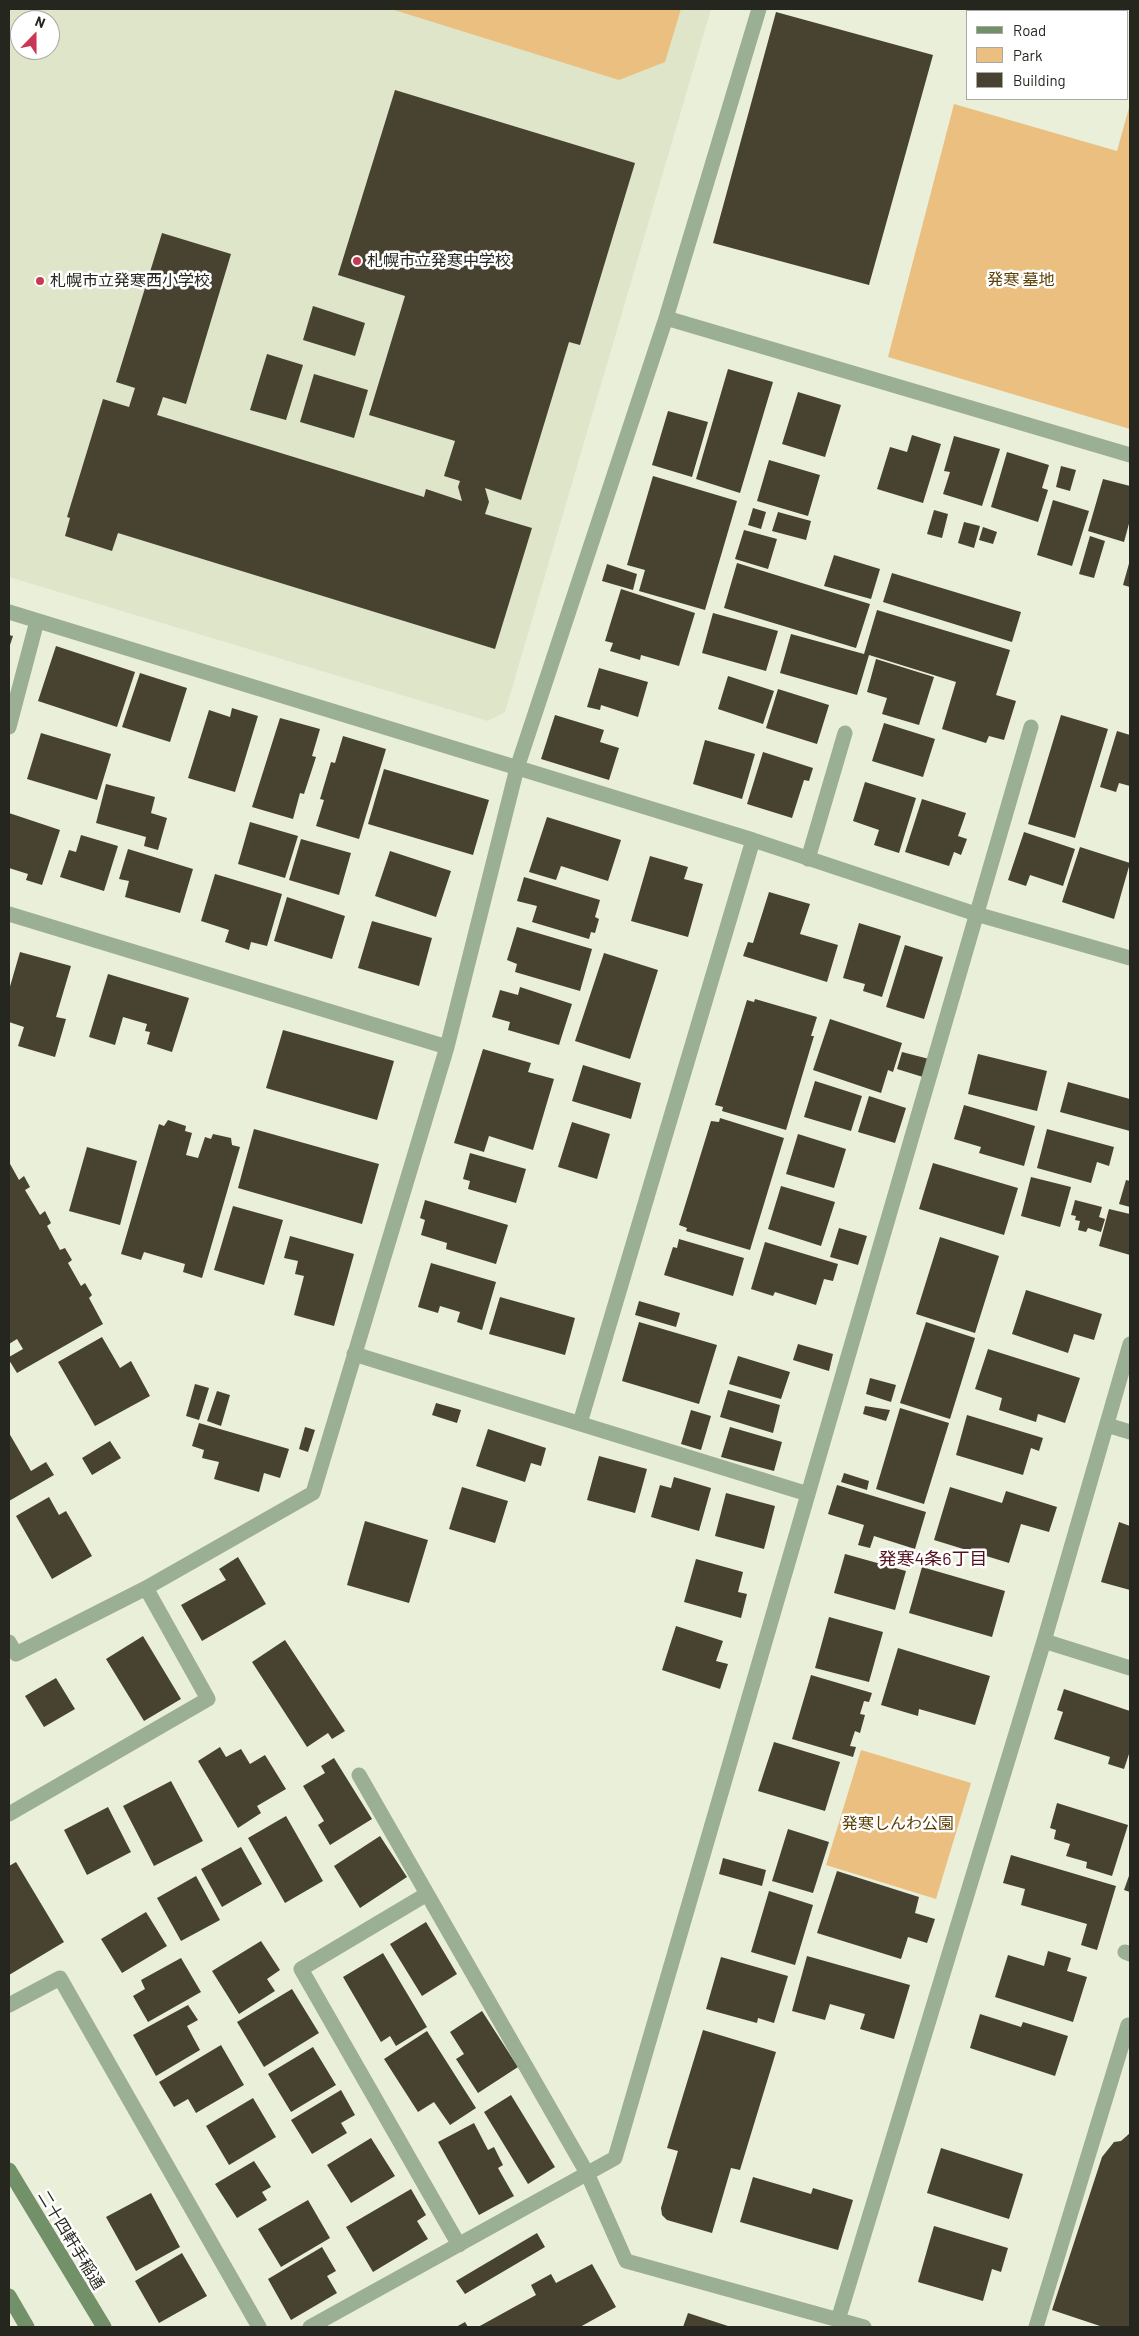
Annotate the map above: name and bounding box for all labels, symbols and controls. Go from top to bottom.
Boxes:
north arrow [10,10,60,60]
legend [966,10,1129,100]
text: N [33,12,48,31]
text: Road [1013,21,1046,39]
text: Park [1013,46,1042,64]
text: Building [1013,71,1066,89]
place label: 札幌市立発寒中学校 [367,251,511,271]
marker: 札幌市立発寒中学校 [351,255,363,267]
park label: 発寒 墓地 [987,270,1055,290]
place label: 札幌市立発寒西小学校 [50,271,210,291]
marker: 札幌市立発寒西小学校 [34,275,46,287]
district label: 発寒4条6丁目 [878,1548,988,1570]
park label: 発寒しんわ公園 [842,1814,954,1834]
street label: 二十四軒手稲通 [34,2187,108,2293]

